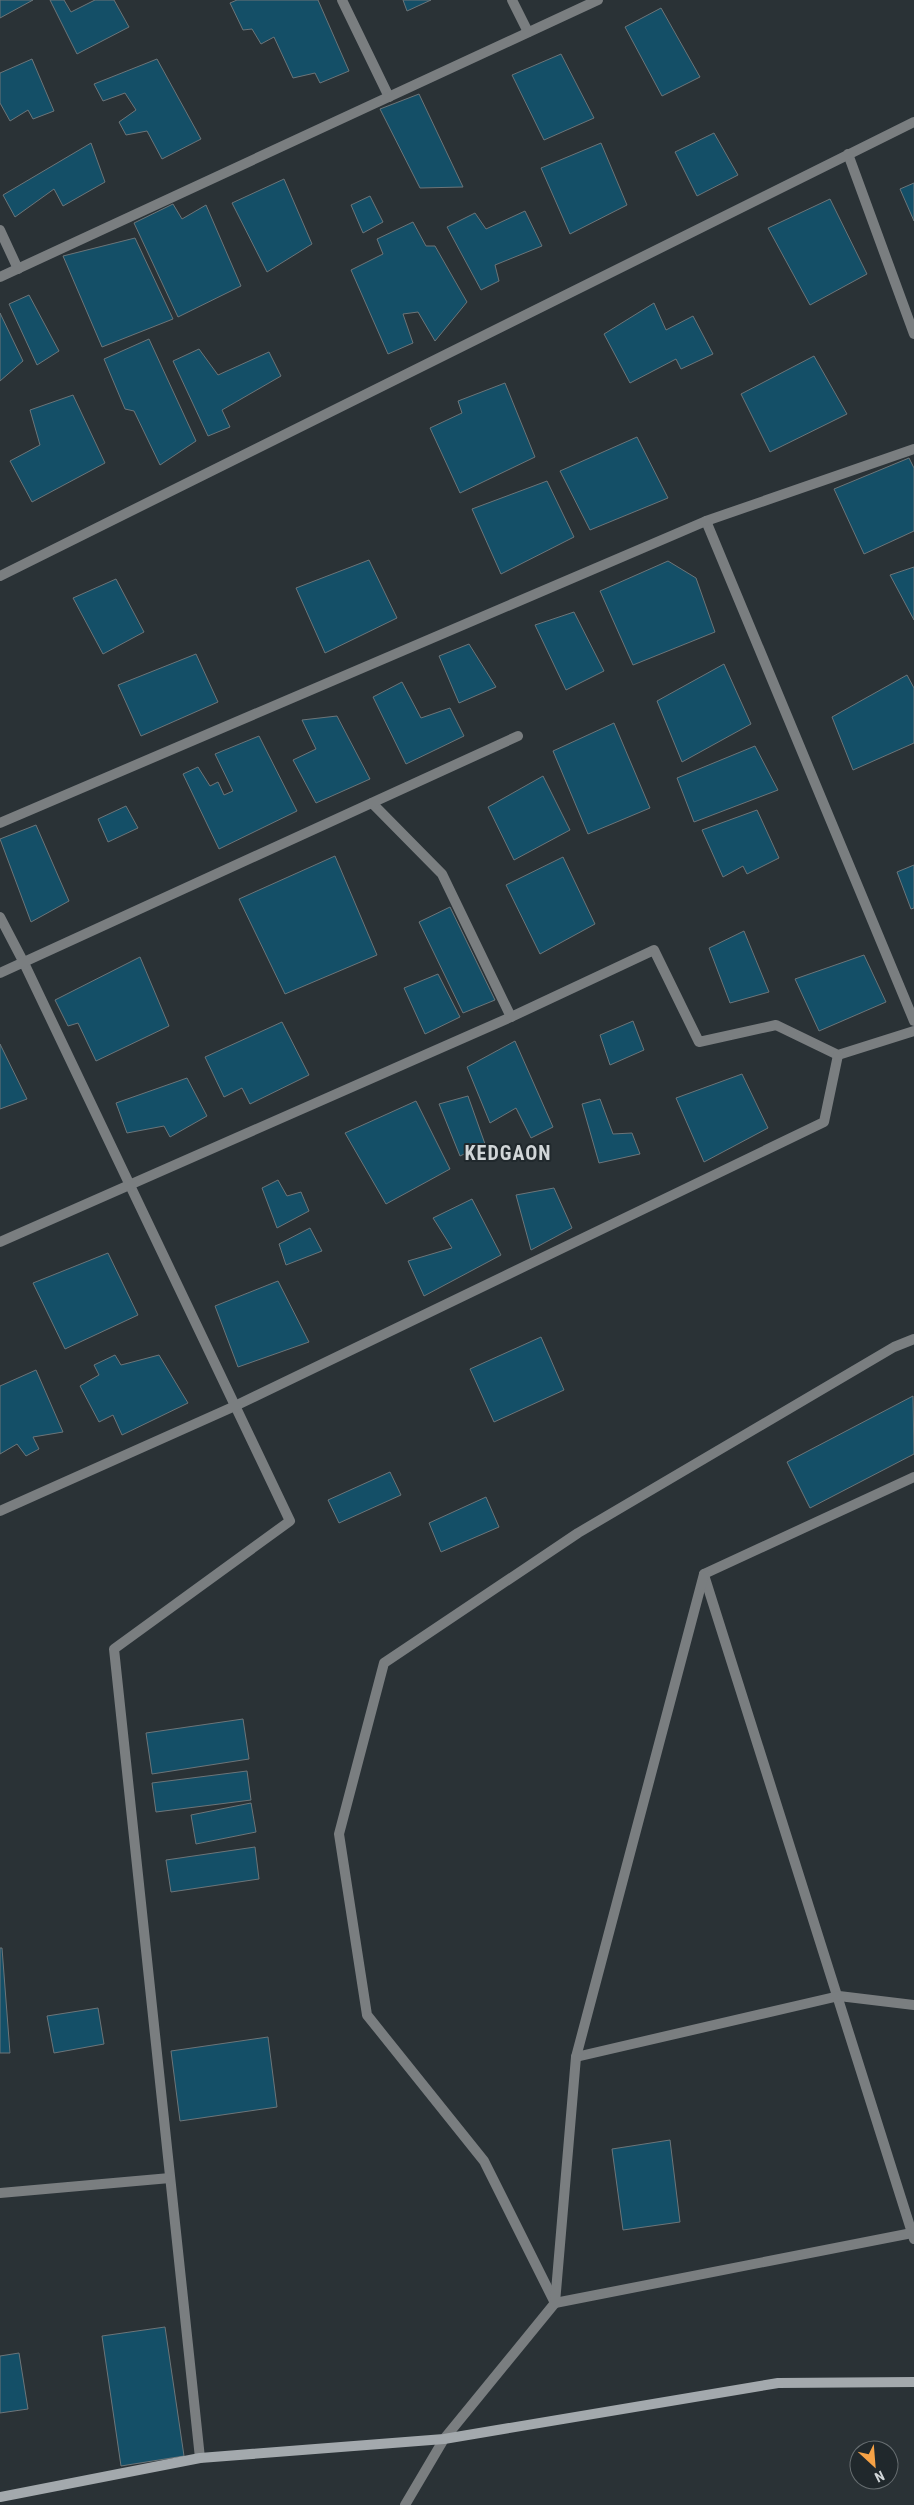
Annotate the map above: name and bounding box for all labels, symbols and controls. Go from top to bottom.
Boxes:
district label: KEDGAON [465,1141,551,1165]
north arrow [849,2440,899,2490]
text: N [872,2468,887,2486]

